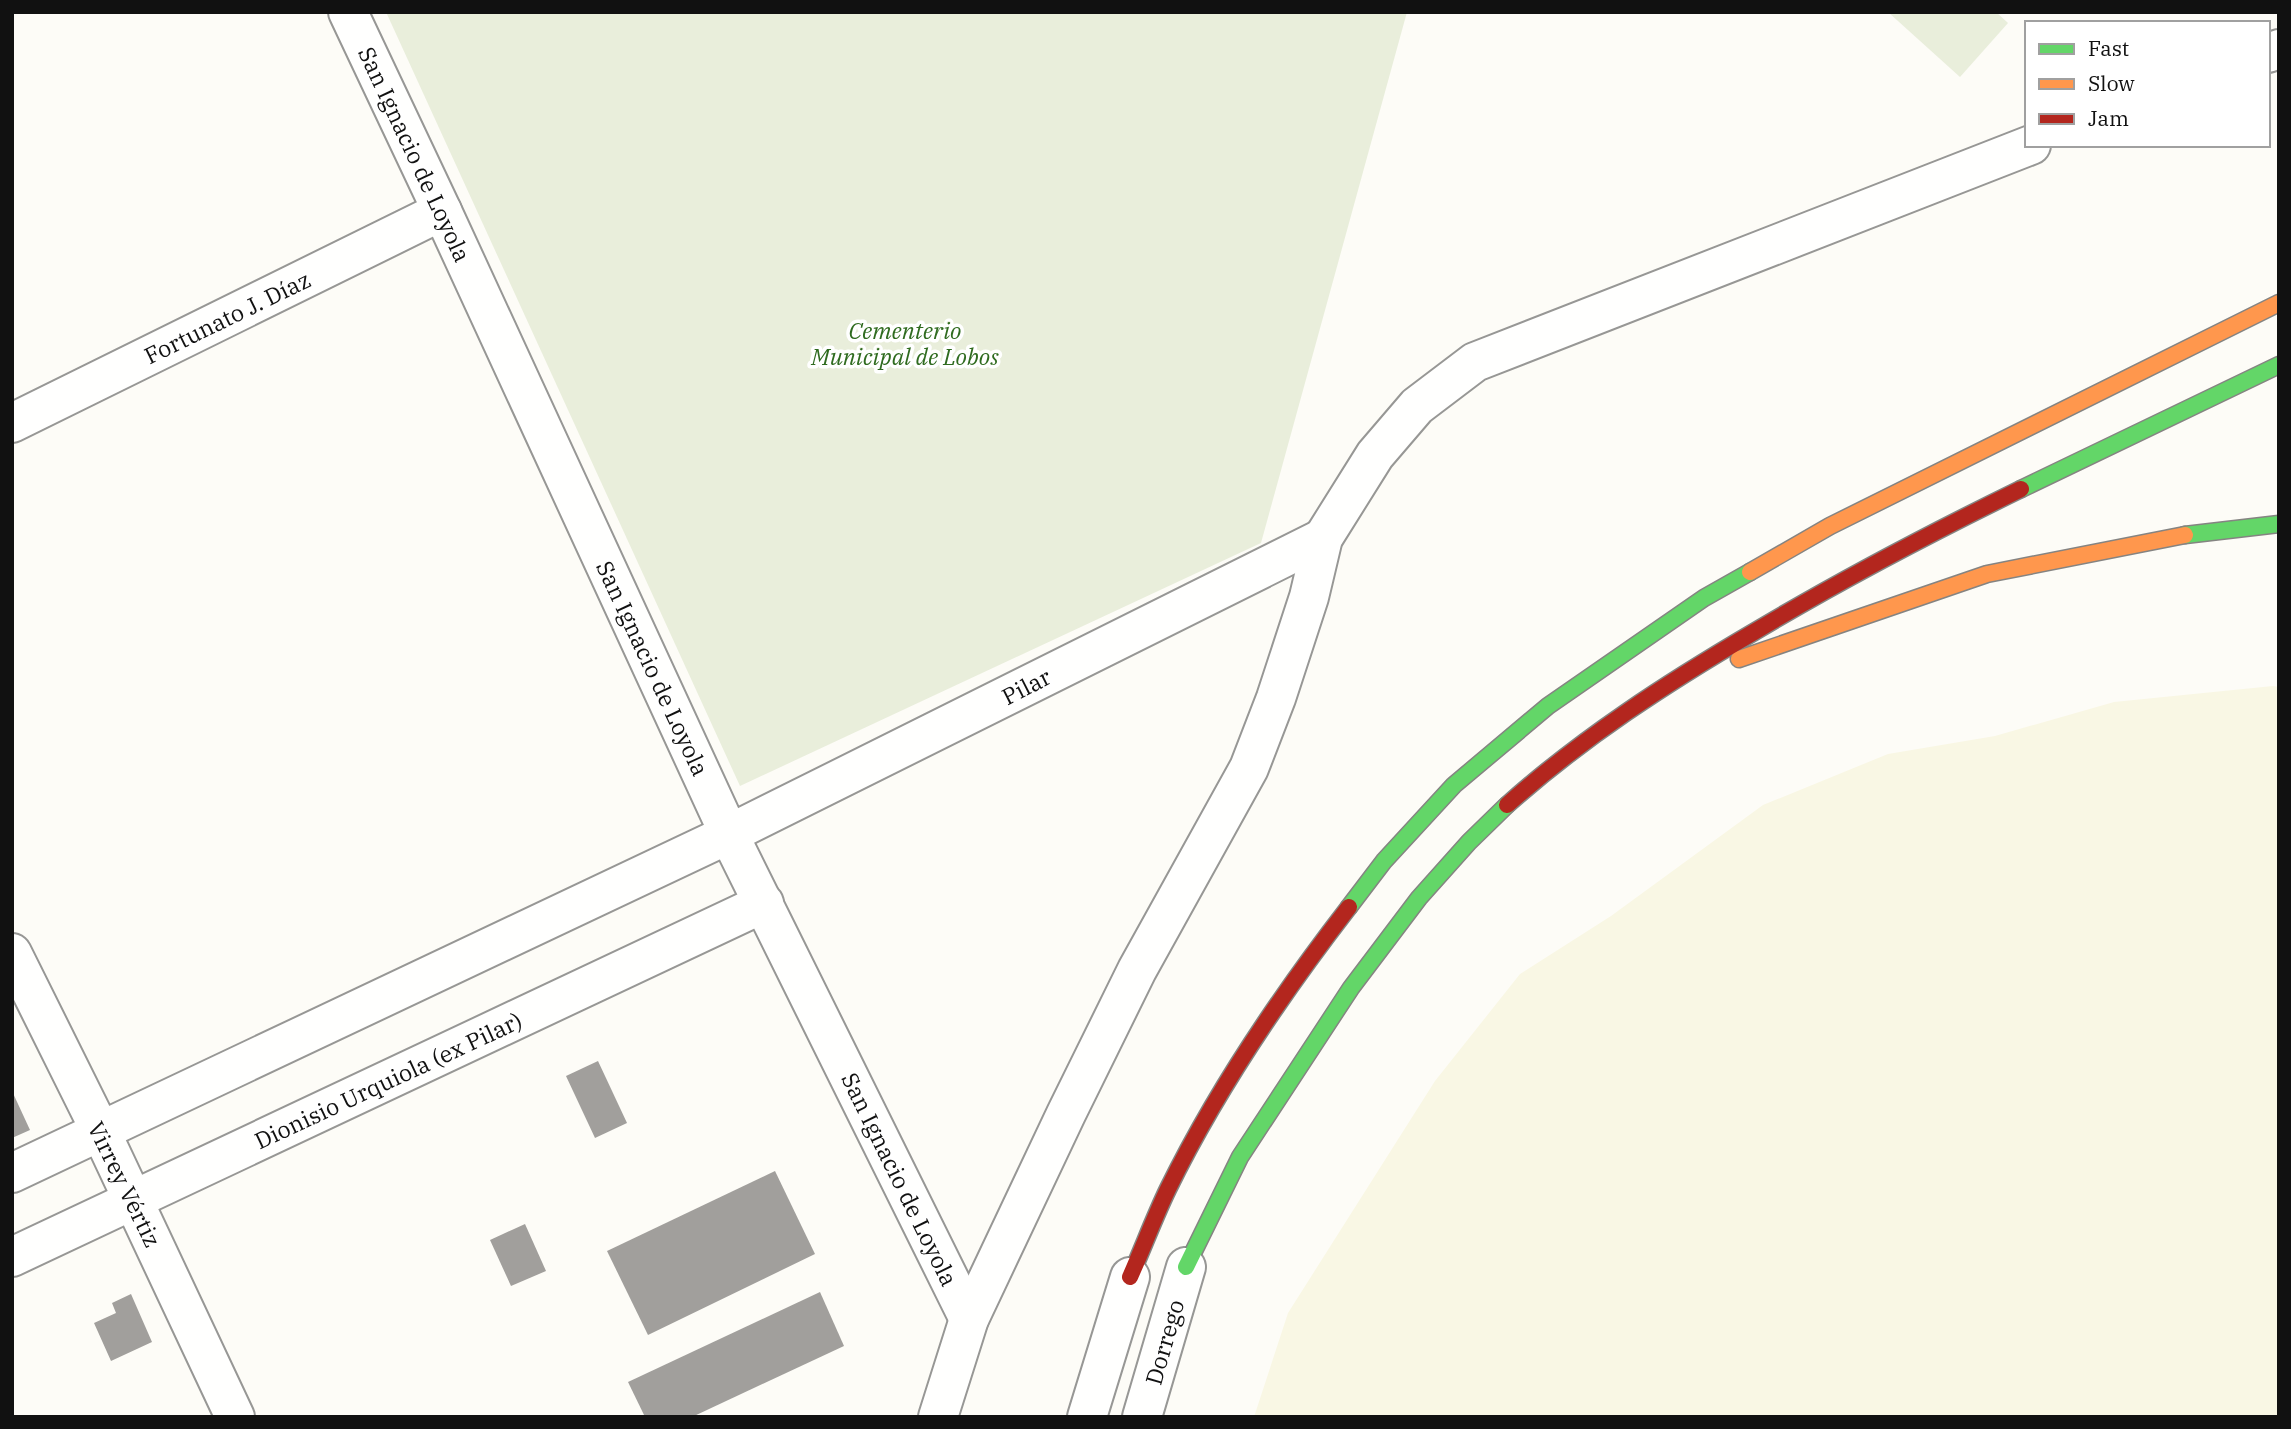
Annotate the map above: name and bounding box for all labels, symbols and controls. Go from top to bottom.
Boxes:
legend [2025,21,2270,147]
text: Fast [2088,34,2129,62]
street label: San Ignacio de Loyola [352,42,478,266]
text: Slow [2088,69,2135,97]
text: Jam [2088,104,2129,132]
street label: Fortunato J. Díaz [139,264,315,370]
park label: Cementerio Municipal de Lobos [810,315,999,371]
street label: San Ignacio de Loyola [590,556,716,780]
street label: Pilar [996,661,1056,711]
street label: Dionisio Urquiola (ex Pilar) [249,1005,527,1155]
street label: San Ignacio de Loyola [835,1067,965,1291]
street label: Virrey Vértiz [82,1116,168,1252]
street label: Dorrego [1138,1296,1190,1388]

